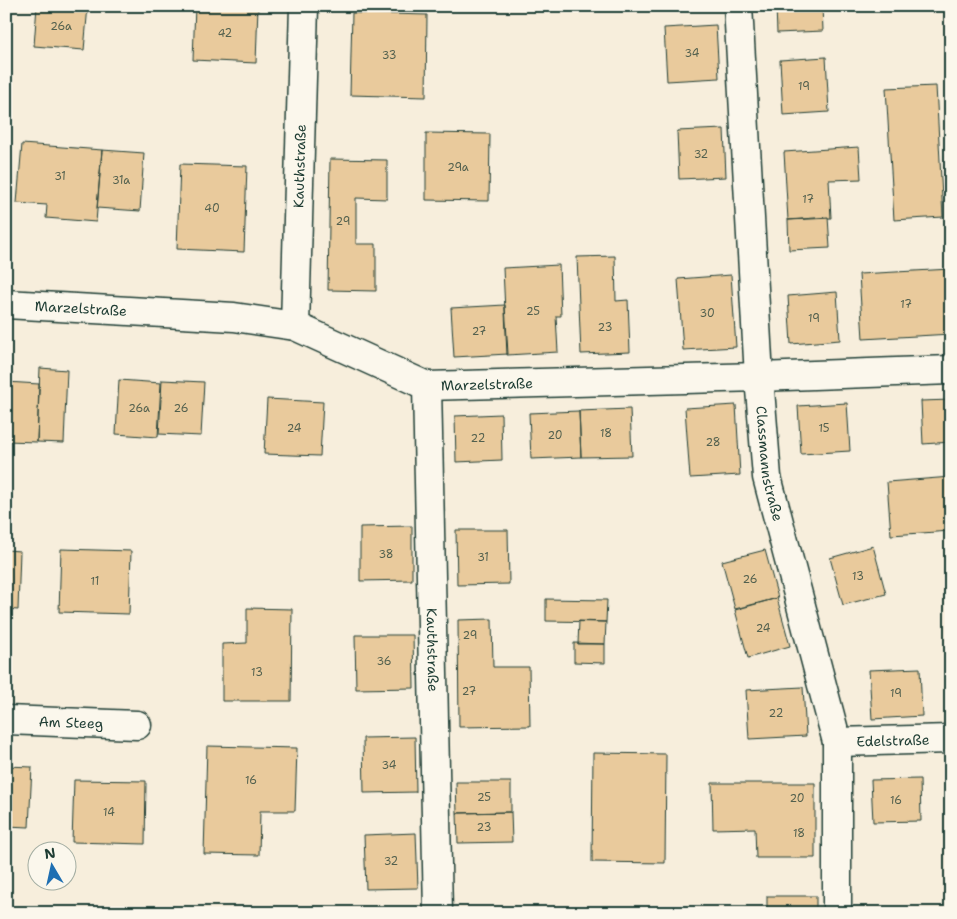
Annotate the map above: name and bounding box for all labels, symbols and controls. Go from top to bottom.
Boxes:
house number: 26a [50,19,72,34]
house number: 42 [218,26,232,41]
house number: 34 [685,46,700,61]
house number: 33 [382,48,396,63]
house number: 19 [798,79,810,94]
street label: Kauthstraße [289,124,310,208]
house number: 32 [694,147,708,162]
house number: 29a [447,160,469,175]
house number: 31 [54,169,66,184]
house number: 31a [112,173,130,188]
house number: 17 [802,192,814,207]
house number: 40 [204,201,220,216]
house number: 29 [336,214,350,229]
street label: Marzelstraße [34,297,128,320]
house number: 17 [900,297,912,312]
house number: 25 [526,304,540,319]
house number: 30 [699,306,715,321]
house number: 19 [808,311,820,326]
house number: 23 [598,320,612,335]
house number: 27 [472,324,487,339]
street label: Marzelstraße [441,374,533,395]
house number: 26a [128,401,150,416]
house number: 26 [174,401,188,416]
street label: Classmannstraße [752,405,787,523]
house number: 24 [287,421,302,436]
house number: 15 [818,421,830,436]
house number: 18 [600,426,612,441]
house number: 20 [547,428,563,443]
house number: 22 [471,431,485,446]
house number: 28 [705,435,721,450]
house number: 38 [378,547,394,562]
house number: 31 [477,550,489,565]
house number: 13 [852,569,864,584]
house number: 26 [743,572,757,587]
house number: 11 [91,574,99,589]
street label: Kauthstraße [423,608,442,692]
house number: 24 [756,621,771,636]
house number: 29 [463,628,477,643]
house number: 36 [376,654,392,669]
house number: 13 [251,665,263,680]
house number: 27 [462,684,477,699]
house number: 19 [890,686,902,701]
house number: 22 [769,706,783,721]
street label: Am Steeg [38,712,104,733]
street label: Edelstraße [856,731,930,750]
house number: 34 [382,758,397,773]
house number: 16 [245,773,257,788]
house number: 25 [477,790,491,805]
house number: 20 [789,791,805,806]
house number: 16 [890,793,902,808]
house number: 14 [103,805,115,820]
house number: 23 [477,820,491,835]
house number: 18 [793,826,805,841]
north arrow [28,842,78,892]
text: N [43,843,57,863]
house number: 32 [384,854,398,869]

